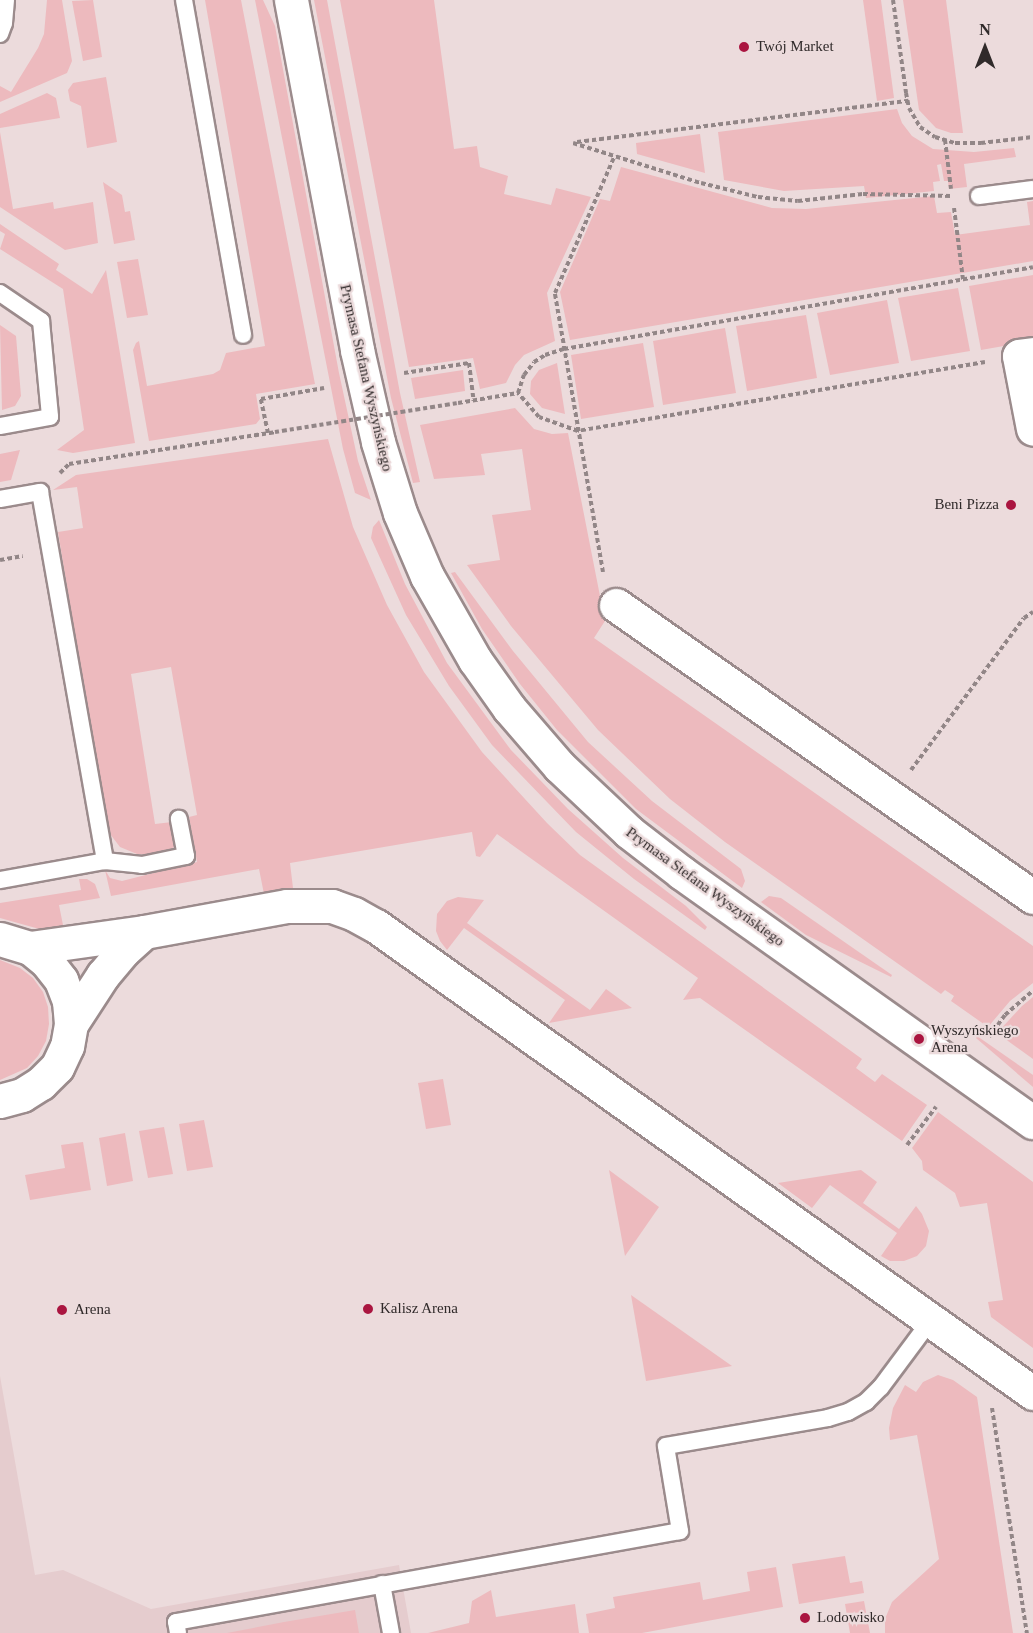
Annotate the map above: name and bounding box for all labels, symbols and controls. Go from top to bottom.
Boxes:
north arrow [955,18,1015,78]
text: N [979,21,991,38]
place label: Twój Market [756,38,834,56]
marker: Twój Market [737,40,751,54]
street label: Prymasa Stefana Wyszyńskiego [336,283,396,473]
place label: Beni Pizza [934,496,999,514]
marker: Beni Pizza [1004,498,1018,512]
street label: Prymasa Stefana Wyszyńskiego [622,823,788,951]
place label: Wyszyńskiego Arena [931,1021,1018,1056]
marker: Wyszyńskiego Arena [912,1032,926,1046]
place label: Kalisz Arena [380,1300,459,1318]
place label: Arena [74,1301,111,1319]
marker: Kalisz Arena [361,1302,375,1316]
marker: Arena [55,1303,69,1317]
place label: Lodowisko [817,1609,884,1627]
marker: Lodowisko [798,1611,812,1625]

